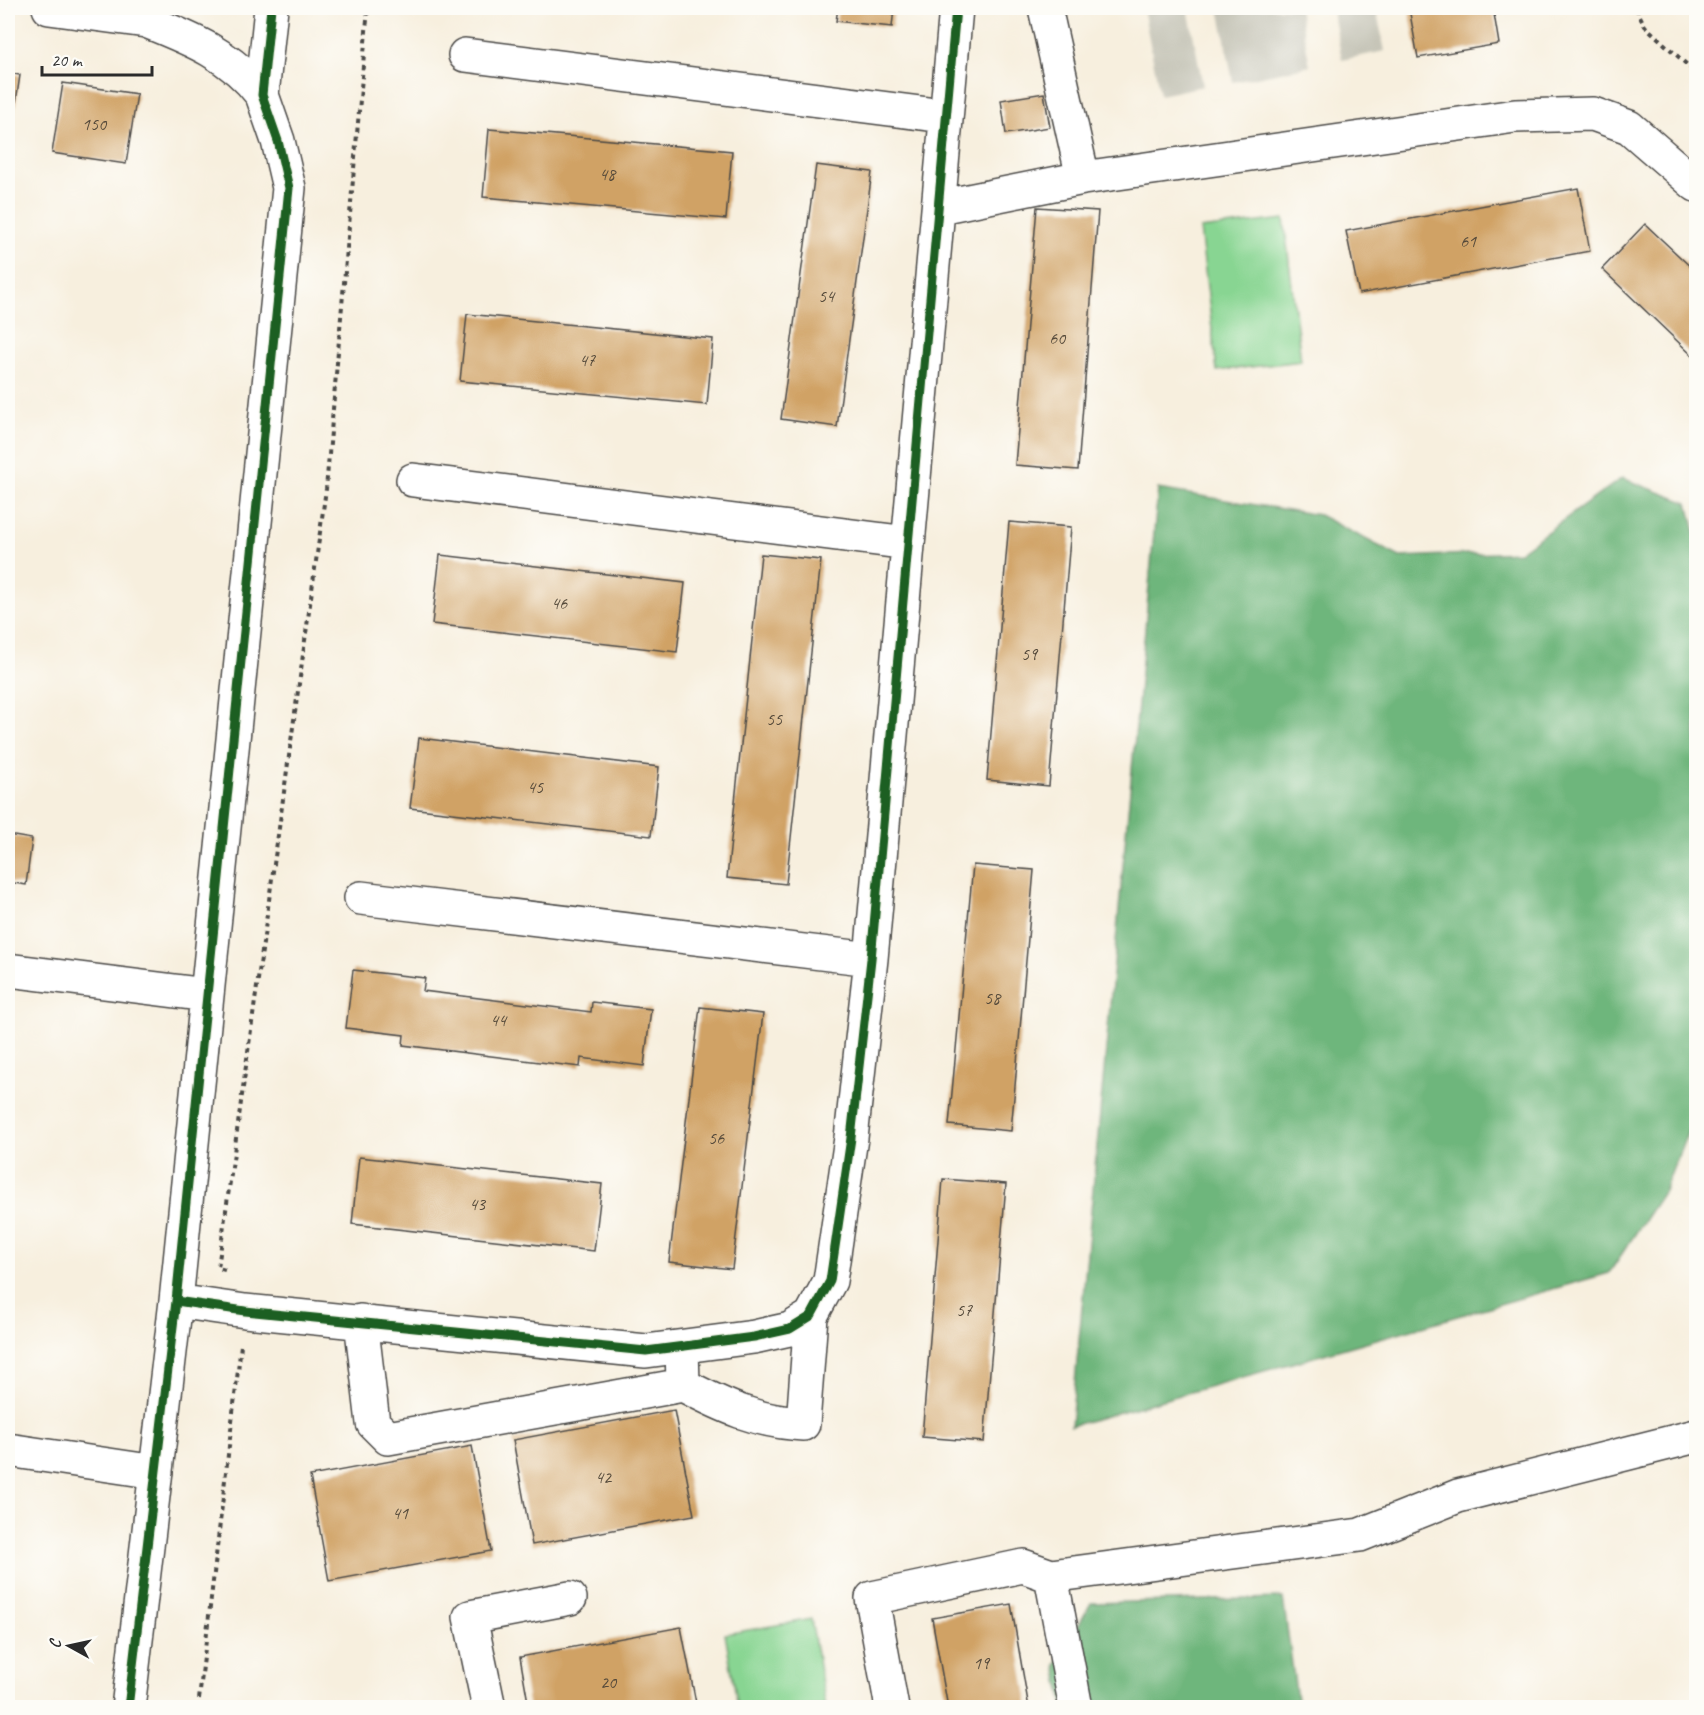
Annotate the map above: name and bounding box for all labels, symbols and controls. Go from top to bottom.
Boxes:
scale bar [42,39,152,77]
text: 20 m [51,49,84,71]
house number: 150 [82,113,108,135]
house number: 48 [599,163,617,185]
house number: 61 [1460,230,1477,252]
house number: 54 [818,285,836,307]
house number: 60 [1049,327,1067,349]
house number: 47 [579,349,596,371]
house number: 46 [551,592,568,614]
house number: 59 [1021,643,1039,665]
house number: 55 [766,708,783,730]
house number: 45 [527,776,544,798]
house number: 58 [984,987,1002,1009]
house number: 44 [490,1009,508,1031]
house number: 56 [708,1127,725,1149]
house number: 43 [469,1193,487,1215]
house number: 57 [956,1299,973,1321]
house number: 42 [595,1466,613,1488]
house number: 41 [392,1502,409,1524]
north arrow [39,1616,99,1676]
text: С [45,1637,66,1649]
house number: 19 [973,1652,991,1674]
house number: 20 [600,1671,618,1693]

